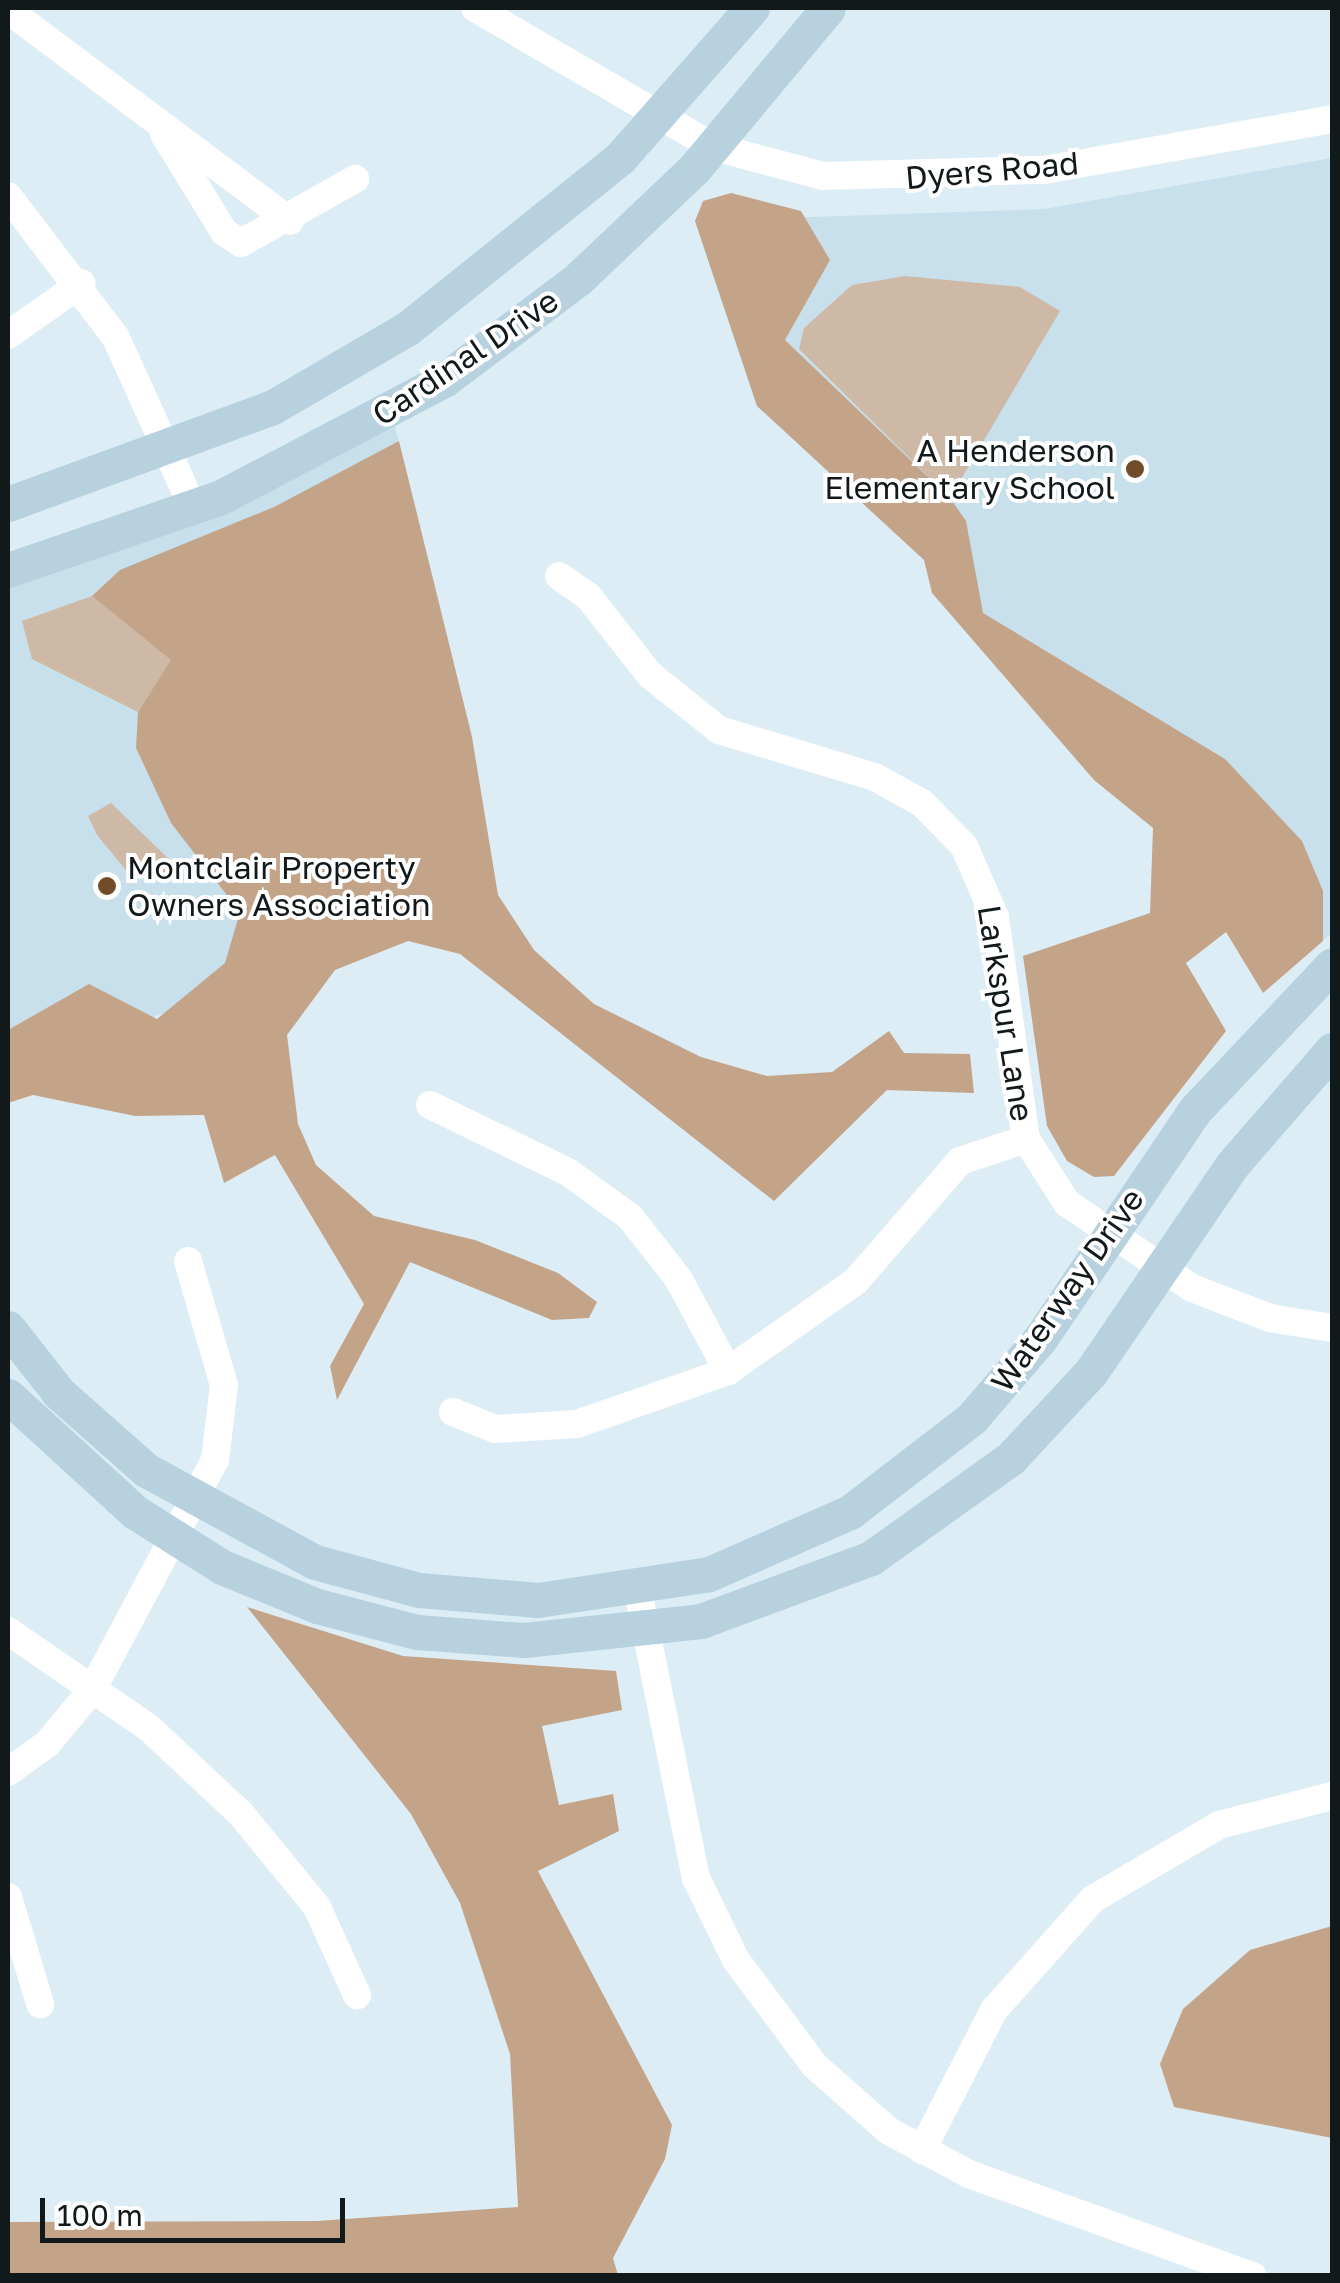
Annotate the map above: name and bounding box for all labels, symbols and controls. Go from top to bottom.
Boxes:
street label: Dyers Road [904,143,1080,197]
street label: Cardinal Drive [365,281,565,433]
place label: A Henderson Elementary School [824,432,1115,507]
marker: A Henderson Elementary School [1124,458,1146,480]
place label: Montclair Property Owners Association [127,849,431,924]
marker: Montclair Property Owners Association [96,875,118,897]
street label: Larkspur Lane [970,902,1042,1124]
street label: Waterway Drive [983,1181,1151,1399]
scale bar [45,2178,350,2240]
text: 100 m [57,2197,143,2233]

